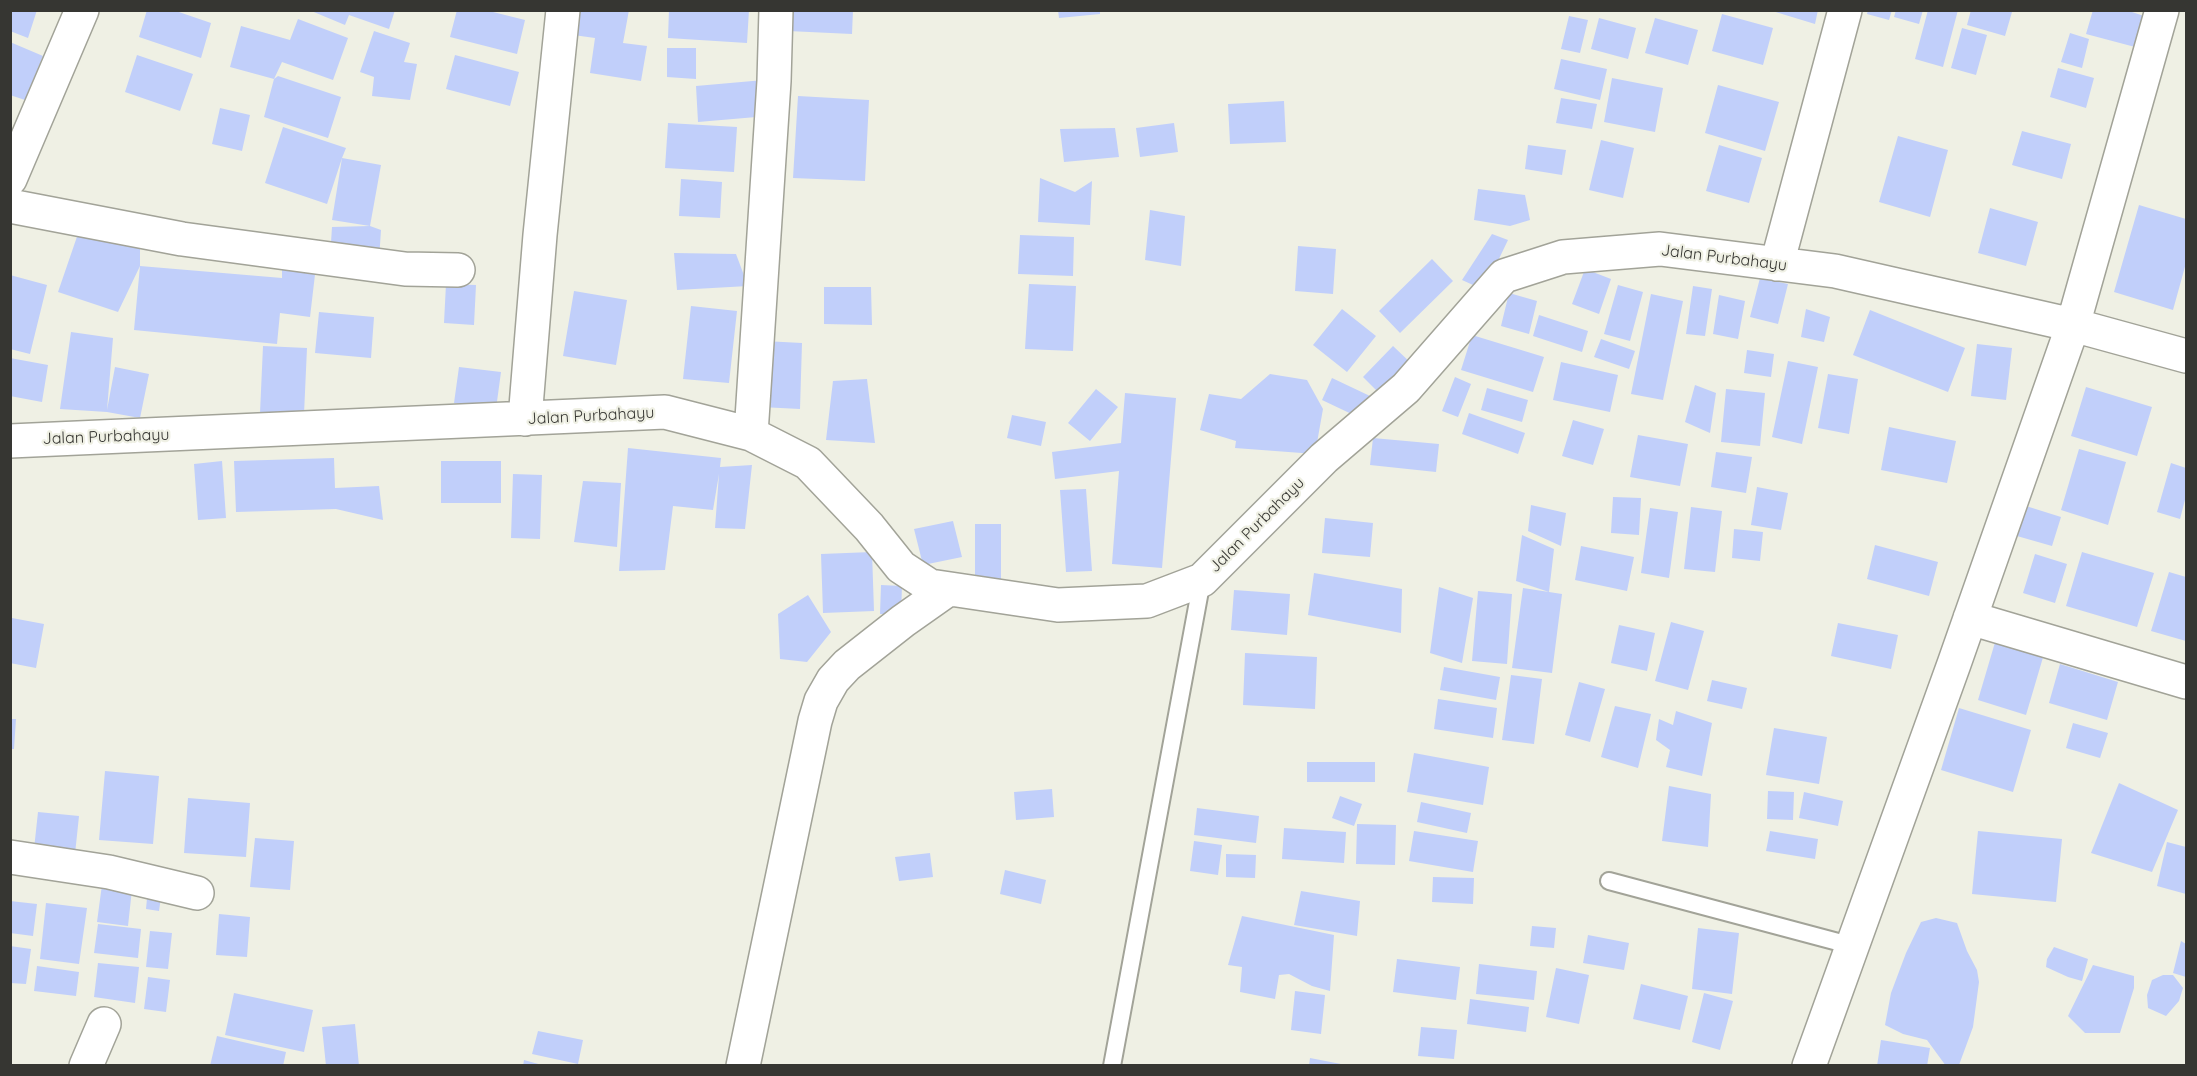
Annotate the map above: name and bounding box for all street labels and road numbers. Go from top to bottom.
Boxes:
street label: Jalan Purbahayu [1660,241,1788,275]
street label: Jalan Purbahayu [527,403,655,429]
street label: Jalan Purbahayu [42,425,170,449]
street label: Jalan Purbahayu [1205,473,1309,577]

